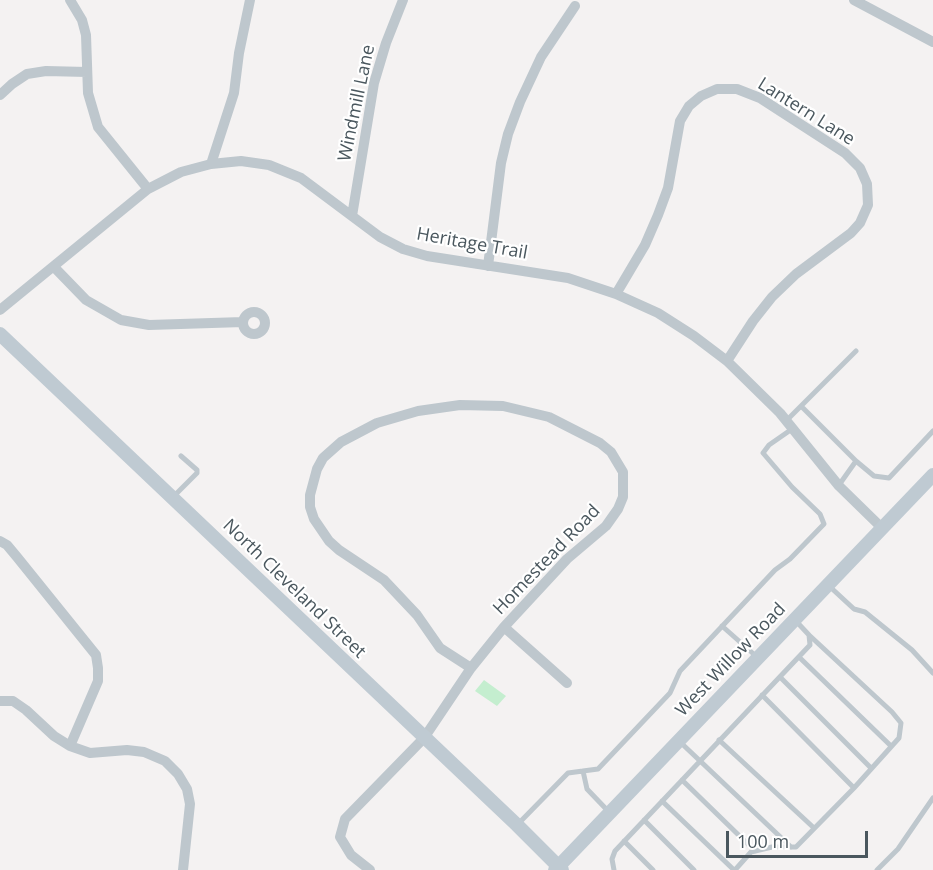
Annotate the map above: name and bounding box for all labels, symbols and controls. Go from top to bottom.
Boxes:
street label: Windmill Lane [334,43,380,163]
street label: Lantern Lane [753,74,859,150]
street label: Heritage Trail [415,224,529,264]
street label: Homestead Road [489,500,605,620]
street label: North Cleveland Street [218,515,370,663]
street label: West Willow Road [671,599,791,721]
scale bar [729,819,872,857]
text: 100 m [737,829,789,853]

